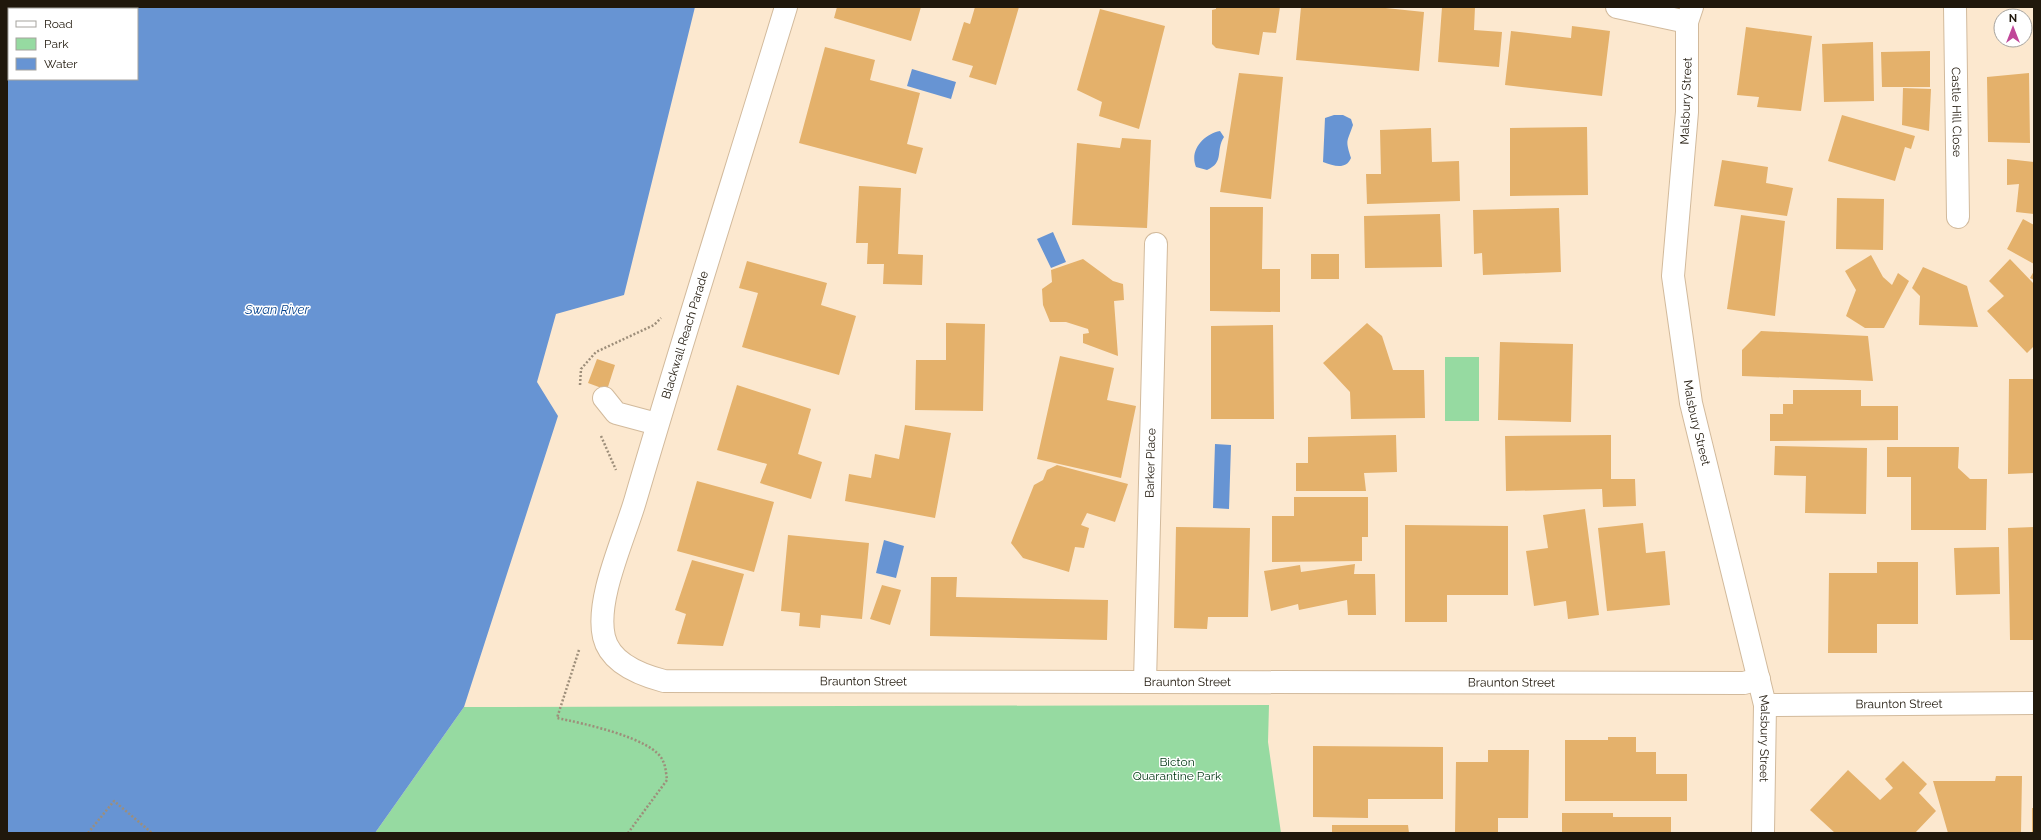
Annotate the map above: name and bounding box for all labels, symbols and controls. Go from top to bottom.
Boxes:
legend [8,8,138,80]
north arrow [1993,8,2033,48]
text: N [2009,12,2017,25]
text: Road [44,17,73,31]
text: Park [44,37,69,51]
text: Water [44,57,78,71]
street label: Malsbury Street [1677,57,1695,145]
street label: Castle Hill Close [1949,67,1964,157]
street label: Blackwall Reach Parade [659,269,711,401]
water label: Swan River [244,302,310,317]
street label: Malsbury Street [1681,379,1713,467]
street label: Barker Place [1143,428,1158,498]
street label: Braunton Street [820,674,907,688]
street label: Braunton Street [1144,675,1231,689]
street label: Braunton Street [1468,675,1555,690]
street label: Malsbury Street [1756,693,1772,782]
street label: Braunton Street [1855,697,1943,711]
park label: Bicton Quarantine Park [1133,755,1222,783]

